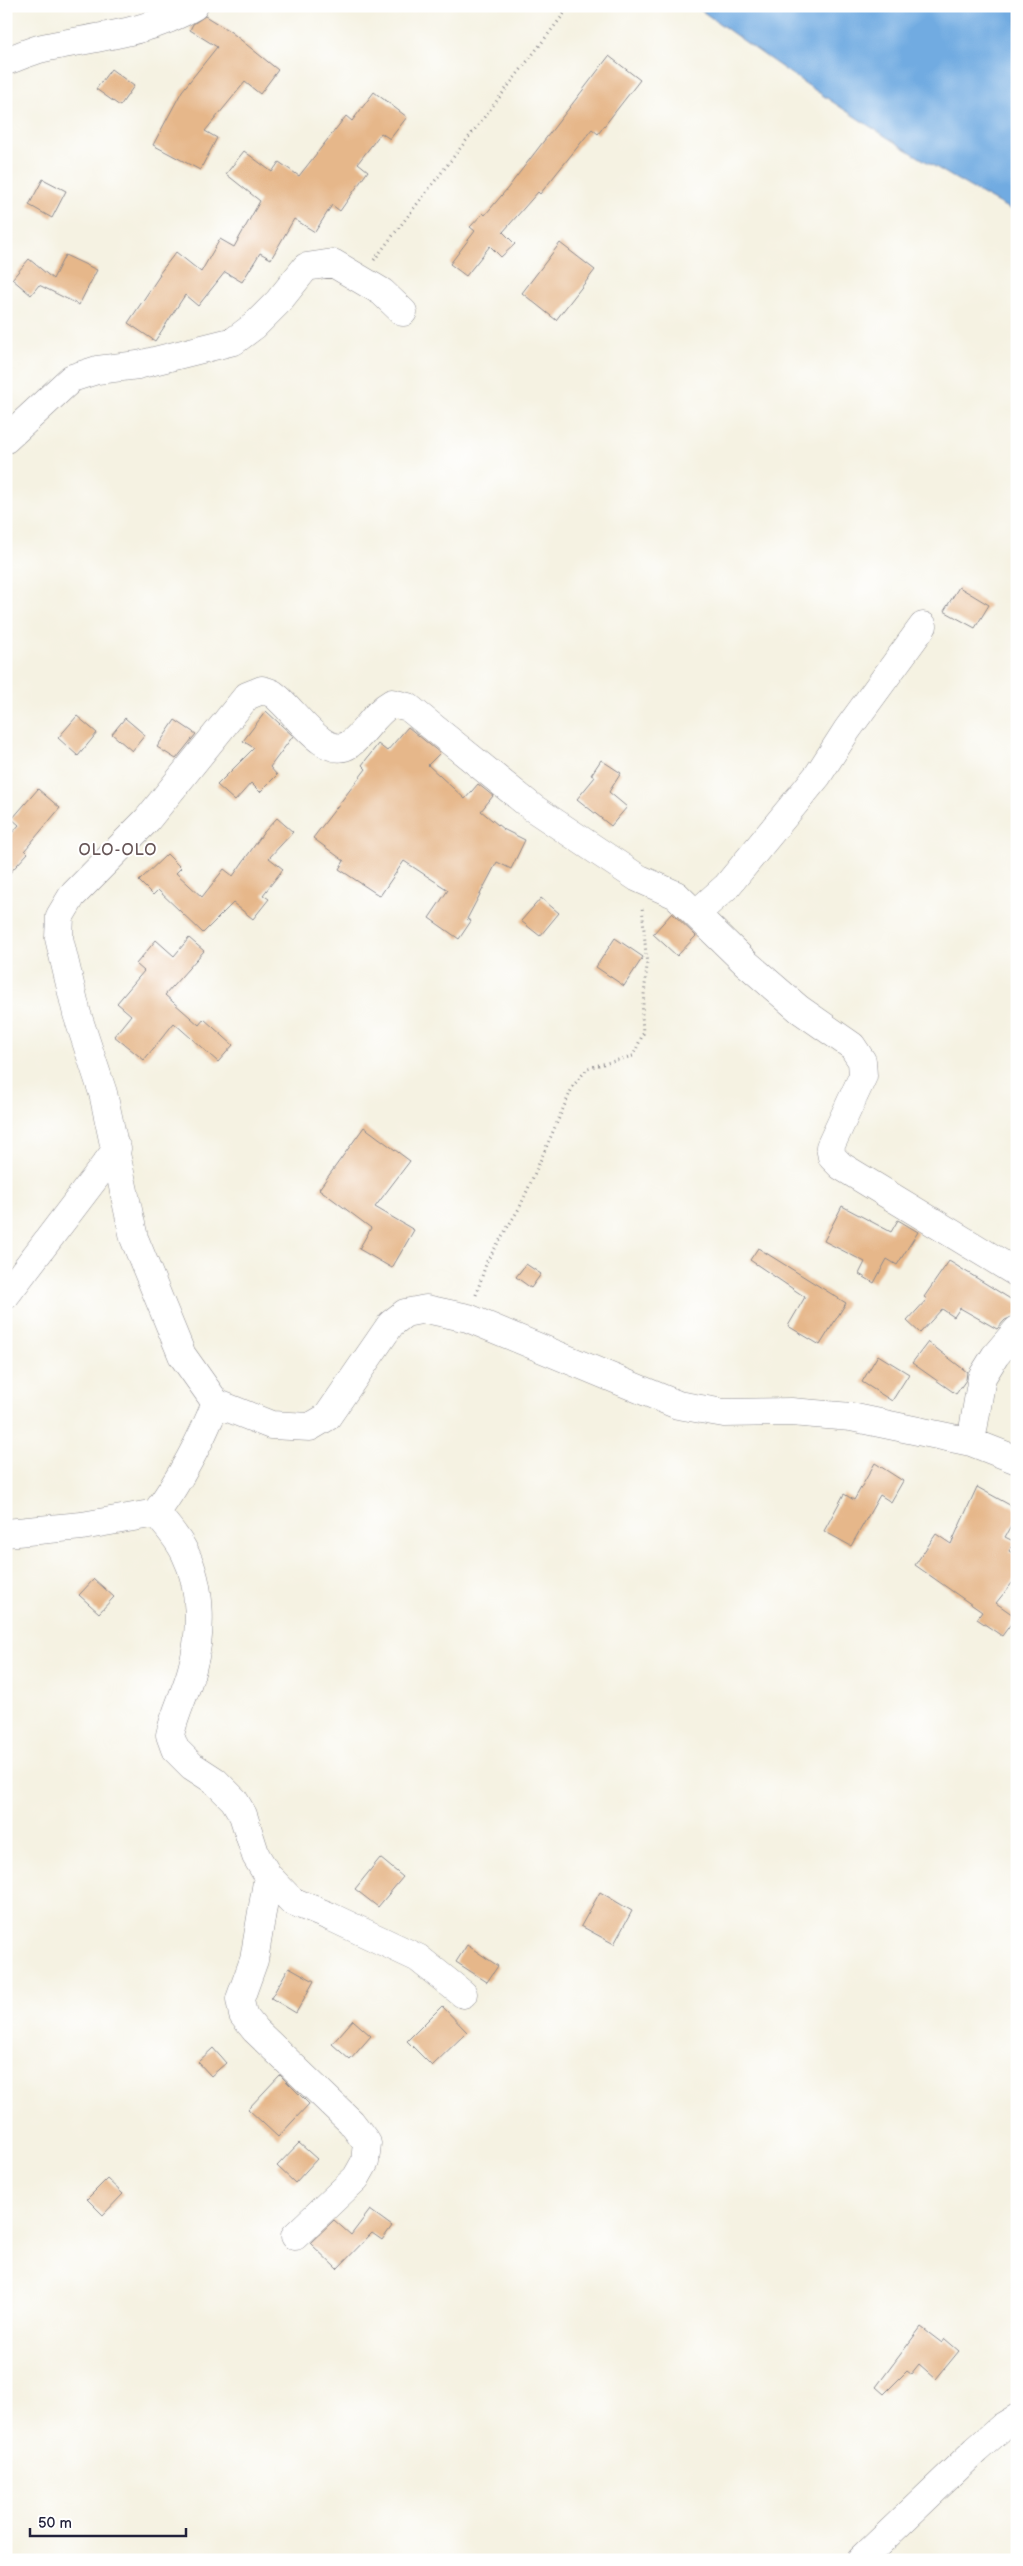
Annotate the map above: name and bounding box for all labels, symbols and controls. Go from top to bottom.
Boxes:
district label: OLO-OLO [78,841,158,860]
scale bar [30,2506,186,2538]
text: 50 m [38,2514,72,2533]

